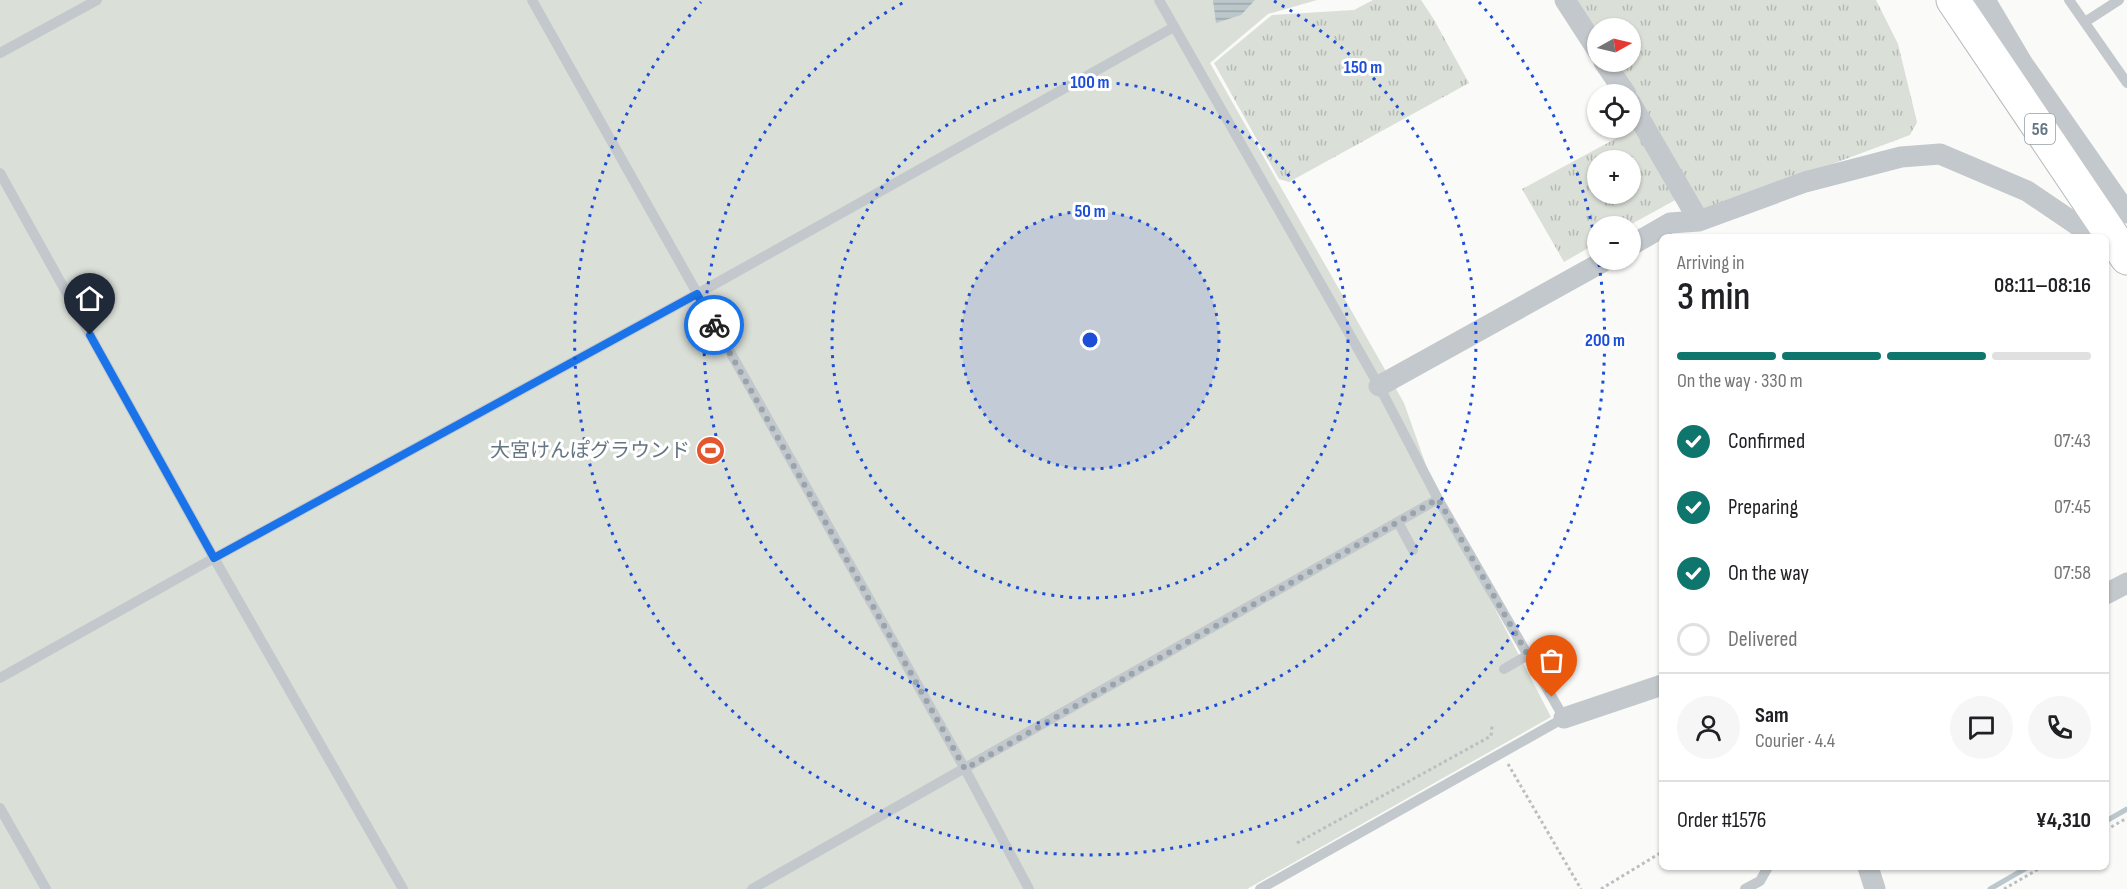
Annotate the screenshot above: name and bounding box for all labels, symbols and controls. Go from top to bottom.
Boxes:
north arrow [1587,18,1641,72]
map controls [1587,18,1641,270]
text: 150 m [1344,57,1382,78]
text: 100 m [1071,72,1110,93]
button: locate [1587,84,1641,138]
road number: 56 [2025,114,2055,144]
button: + [1587,150,1641,204]
text: 50 m [1074,201,1106,222]
button: − [1587,216,1641,270]
text: Arriving in [1677,251,1745,275]
text: 08:11–08:16 [1994,272,2091,299]
pin [64,273,115,335]
text: 3 min [1677,274,1750,321]
icon: home [73,282,106,315]
courier [684,295,744,355]
icon: bike [698,309,731,342]
centre of rings [1080,330,1100,350]
text: 200 m [1585,330,1625,351]
text: On the way · 330 m [1677,369,1803,393]
icon: check [1677,425,1710,458]
text: Confirmed [1728,428,1805,455]
text: 07:43 [2054,429,2091,453]
sports icon: 大宮けんぽグラウンド [695,435,727,467]
place label: 大宮けんぽグラウンド [490,439,690,463]
icon: check [1677,491,1710,524]
text: Preparing [1728,494,1798,521]
text: 07:45 [2054,495,2091,519]
icon: check [1677,557,1710,590]
text: On the way [1728,560,1809,587]
text: 07:58 [2054,561,2091,585]
text: Delivered [1728,626,1797,653]
pin [1526,635,1577,697]
icon: bag [1535,644,1568,677]
button: person [1677,696,1740,759]
button: chat [1950,696,2013,759]
button: phone [2028,696,2091,759]
text: Sam [1755,702,1789,729]
text: Courier · 4.4 [1755,729,1835,753]
text: Order #1576 [1677,807,1767,834]
text: ¥4,310 [2036,807,2091,834]

